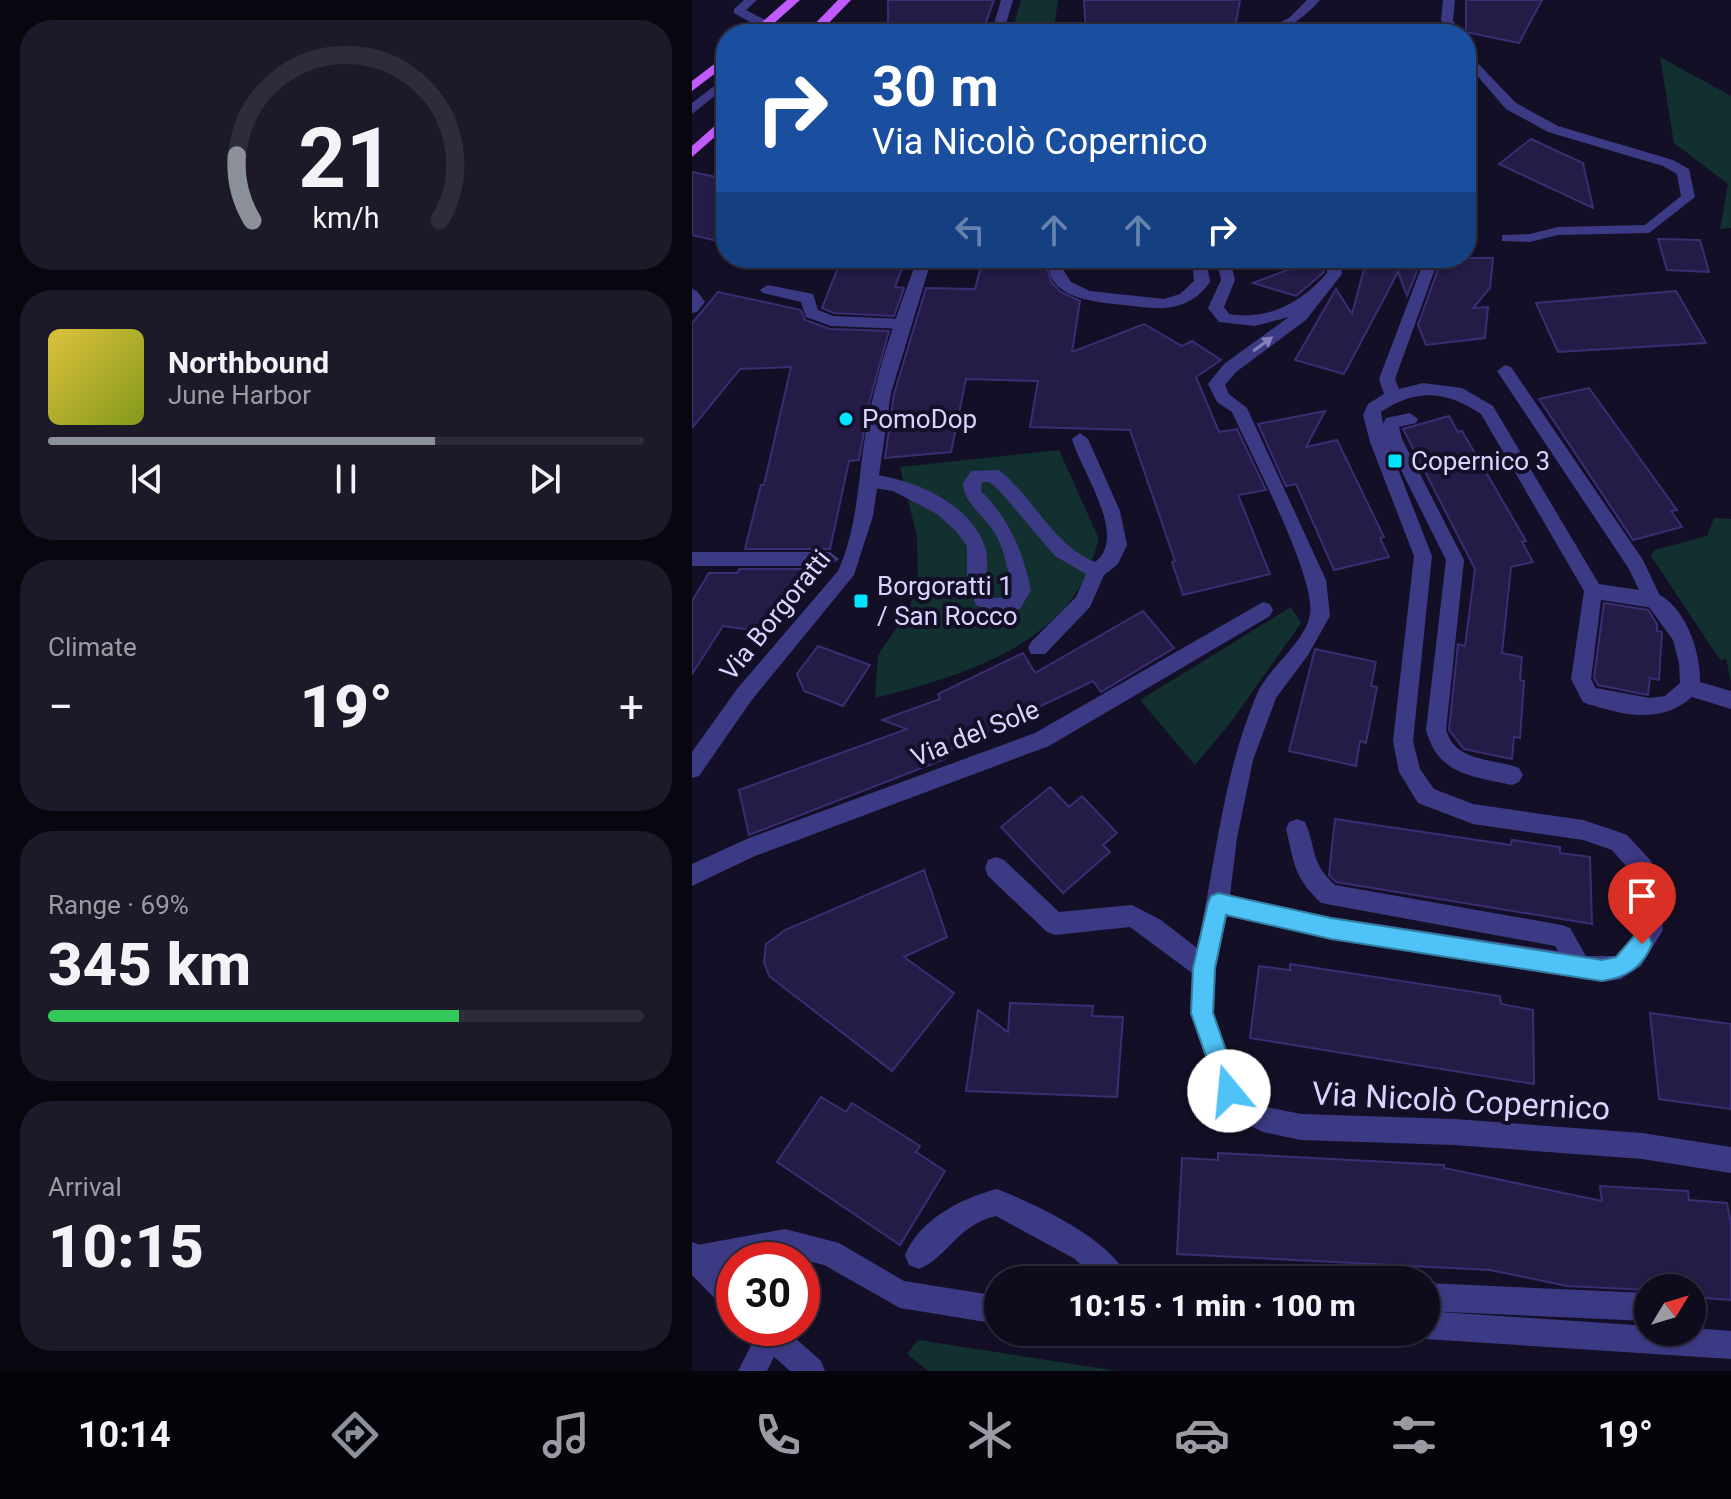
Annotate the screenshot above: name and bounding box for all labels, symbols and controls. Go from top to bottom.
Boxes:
text: 30 m [872,54,999,120]
icon: right [740,56,844,160]
text: 21 [298,110,394,207]
text: Via Nicolò Copernico [872,121,1208,163]
text: km/h [312,201,380,235]
icon: left [948,208,992,252]
icon: ahead [1032,208,1076,252]
icon: ahead [1116,208,1160,252]
icon: right [1200,208,1244,252]
one-way arrow [1253,336,1274,352]
text: Northbound [168,345,329,380]
text: June Harbor [168,380,311,410]
place label: PomoDop [862,404,977,434]
marker: PomoDop [837,410,855,428]
place label: Copernico 3 [1411,446,1550,476]
marker: Copernico 3 [1386,452,1404,470]
icon: previous [125,457,169,501]
icon: pause [324,457,368,501]
icon: next [523,457,567,501]
street label: Via Borgoratti [714,544,836,686]
place label: Borgoratti 1 / San Rocco [877,571,1017,631]
marker: Borgoratti 1 / San Rocco [852,592,870,610]
text: Climate [48,632,137,662]
text: 19° [300,671,393,742]
text: − [48,681,73,733]
text: + [619,681,644,733]
street label: Via del Sole [907,694,1043,772]
pin [1608,862,1676,944]
icon: arrive [1620,874,1664,918]
text: Range · 69% [48,890,189,920]
text: 345 km [48,929,251,1000]
position arrow [1187,1049,1271,1133]
street label: Via Nicolò Copernico [1311,1074,1611,1128]
text: Arrival [48,1172,122,1202]
text: 10:15 [48,1211,204,1282]
speed limit sign: 30 [716,1242,820,1346]
north arrow [1634,1274,1706,1346]
map controls [1634,1274,1706,1346]
text: 10:15 · 1 min · 100 m [1068,1288,1356,1323]
icon: directions [327,1407,383,1463]
icon: music [538,1407,594,1463]
icon: phone [750,1407,806,1463]
icon: climate [962,1407,1018,1463]
icon: car [1174,1407,1230,1463]
icon: filters [1386,1407,1442,1463]
text: 10:14 [78,1414,171,1456]
text: 19° [1598,1414,1653,1456]

